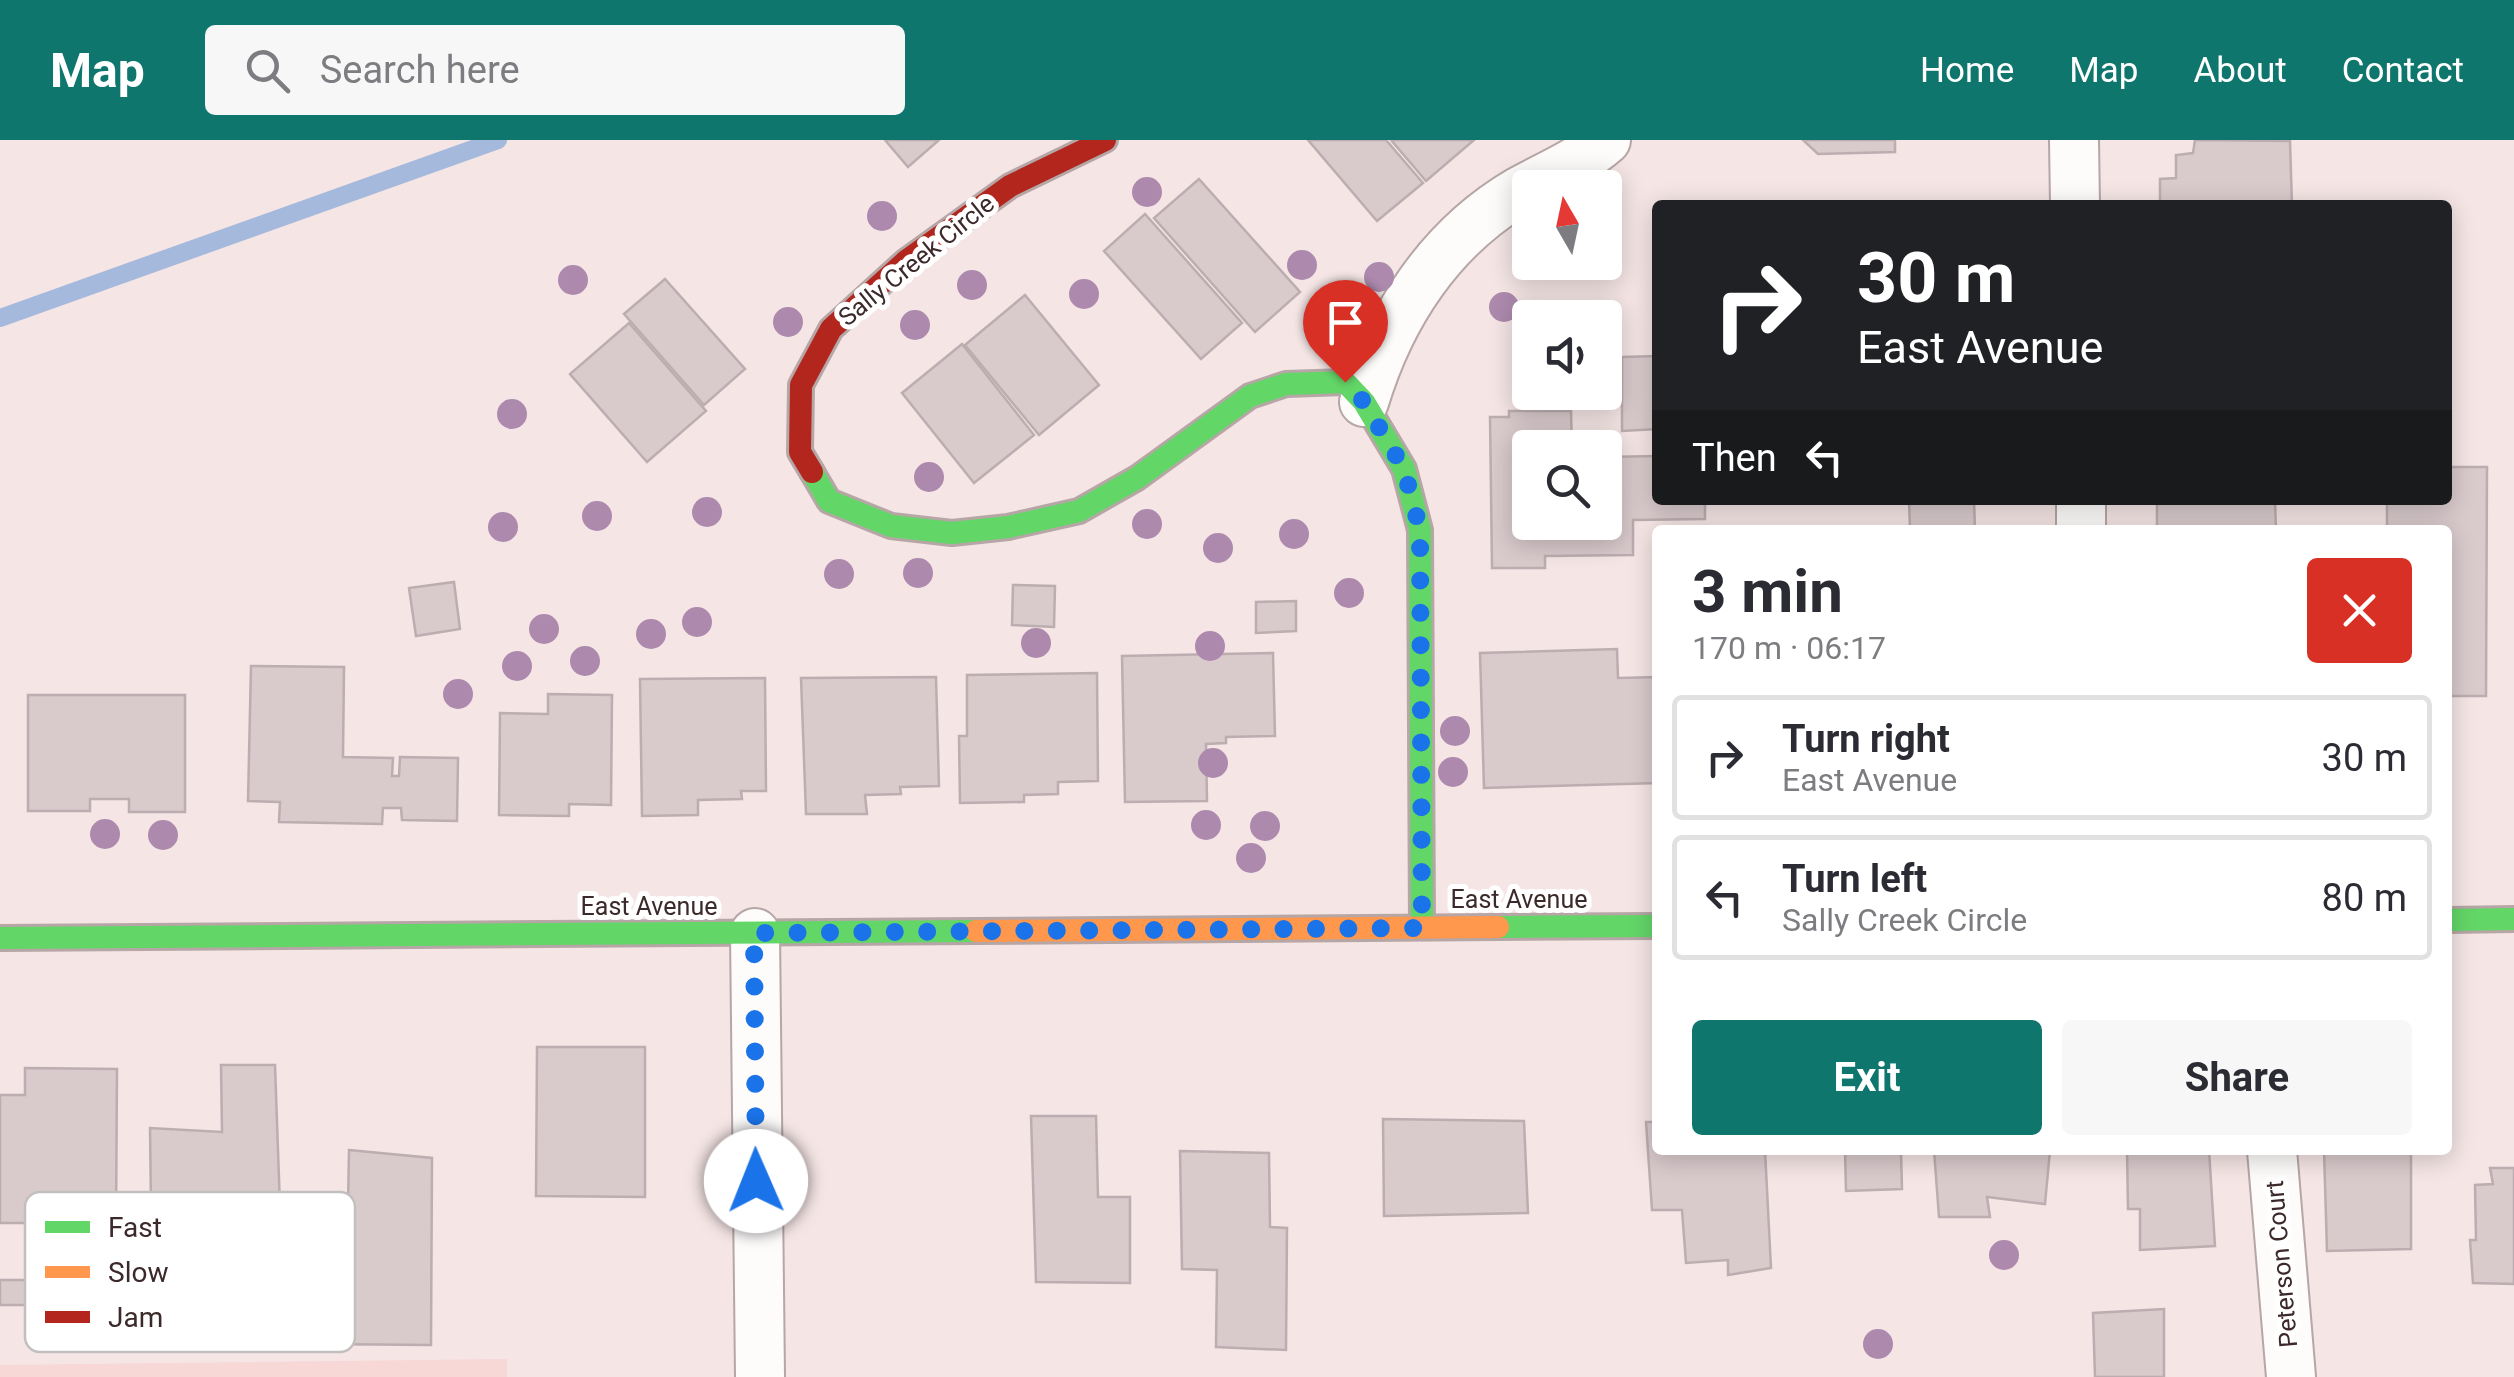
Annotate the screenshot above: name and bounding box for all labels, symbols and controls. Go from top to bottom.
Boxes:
search box [205,25,905,115]
text: Map [50,42,145,99]
icon: search [240,43,295,98]
text: Search here [320,48,520,92]
text: Home [1920,50,2014,91]
text: Map [2069,50,2138,91]
text: About [2193,50,2287,91]
text: Contact [2342,50,2464,91]
north arrow [1512,170,1622,280]
map controls [1512,170,1622,540]
street label: Sally Creek Circle [833,189,1000,332]
text: 30 m [1857,237,2015,319]
icon: right [1692,240,1822,370]
pin [1303,280,1388,383]
icon: arrive [1318,295,1373,350]
button: sound [1512,300,1622,410]
text: East Avenue [1857,321,2103,374]
button: search [1512,430,1622,540]
icon: left [1797,430,1852,485]
text: Then [1692,436,1777,480]
text: 3 min [1692,556,1843,627]
button: close [2307,558,2412,663]
text: 170 m · 06:17 [1692,629,1886,667]
text: Turn right [1782,717,1950,761]
icon: right [1697,730,1752,785]
text: 30 m [2322,736,2407,780]
text: East Avenue [1782,761,1957,799]
text: Turn left [1782,857,1927,901]
icon: left [1697,870,1752,925]
text: 80 m [2322,876,2407,920]
street label: East Avenue [1451,885,1587,914]
street label: East Avenue [581,892,717,921]
text: Sally Creek Circle [1782,901,2027,939]
button: Exit [1692,1020,2042,1135]
button: Share [2062,1020,2412,1135]
position arrow [704,1129,808,1233]
street label: Peterson Court [2260,1179,2303,1349]
legend [25,1192,355,1352]
text: Fast [108,1211,162,1244]
text: Slow [108,1256,168,1289]
text: Jam [108,1301,163,1334]

